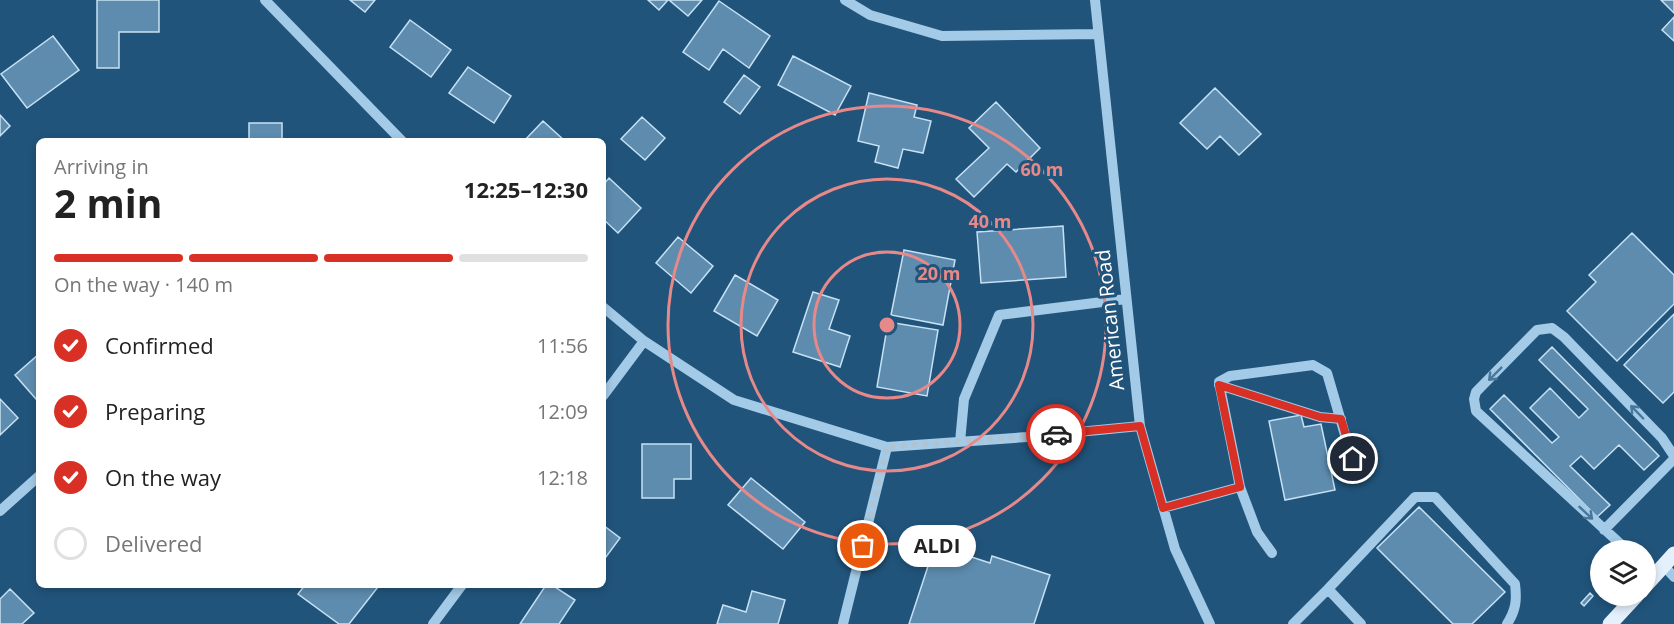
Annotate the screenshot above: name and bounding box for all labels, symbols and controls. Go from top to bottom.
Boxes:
text: Arriving in [54,153,149,180]
text: 60 m [1021,157,1063,181]
text: 12:25–12:30 [464,174,588,204]
text: 2 min [54,176,162,229]
text: 40 m [969,209,1011,233]
street label: American Road [1089,248,1130,392]
text: 20 m [918,261,960,285]
text: On the way · 140 m [54,271,233,298]
centre of rings [877,315,897,335]
icon: check [54,329,87,362]
text: Confirmed [105,330,214,360]
text: 11:56 [537,332,588,359]
one-way arrow [1487,366,1502,381]
icon: check [54,395,87,428]
text: Preparing [105,396,205,426]
text: 12:09 [537,398,588,425]
courier [1026,404,1086,464]
one-way arrow [1629,404,1644,419]
icon: car [1040,418,1073,451]
pin [1327,433,1378,484]
icon: home [1336,442,1369,475]
icon: check [54,461,87,494]
text: On the way [105,462,221,492]
text: 12:18 [537,464,588,491]
one-way arrow [1578,505,1593,520]
pin [837,520,888,571]
callout: ALDI [899,525,977,567]
text: Delivered [105,528,203,558]
icon: bag [846,529,879,562]
text: ALDI [914,532,960,559]
map controls [1590,540,1656,606]
button: layers [1590,540,1656,606]

